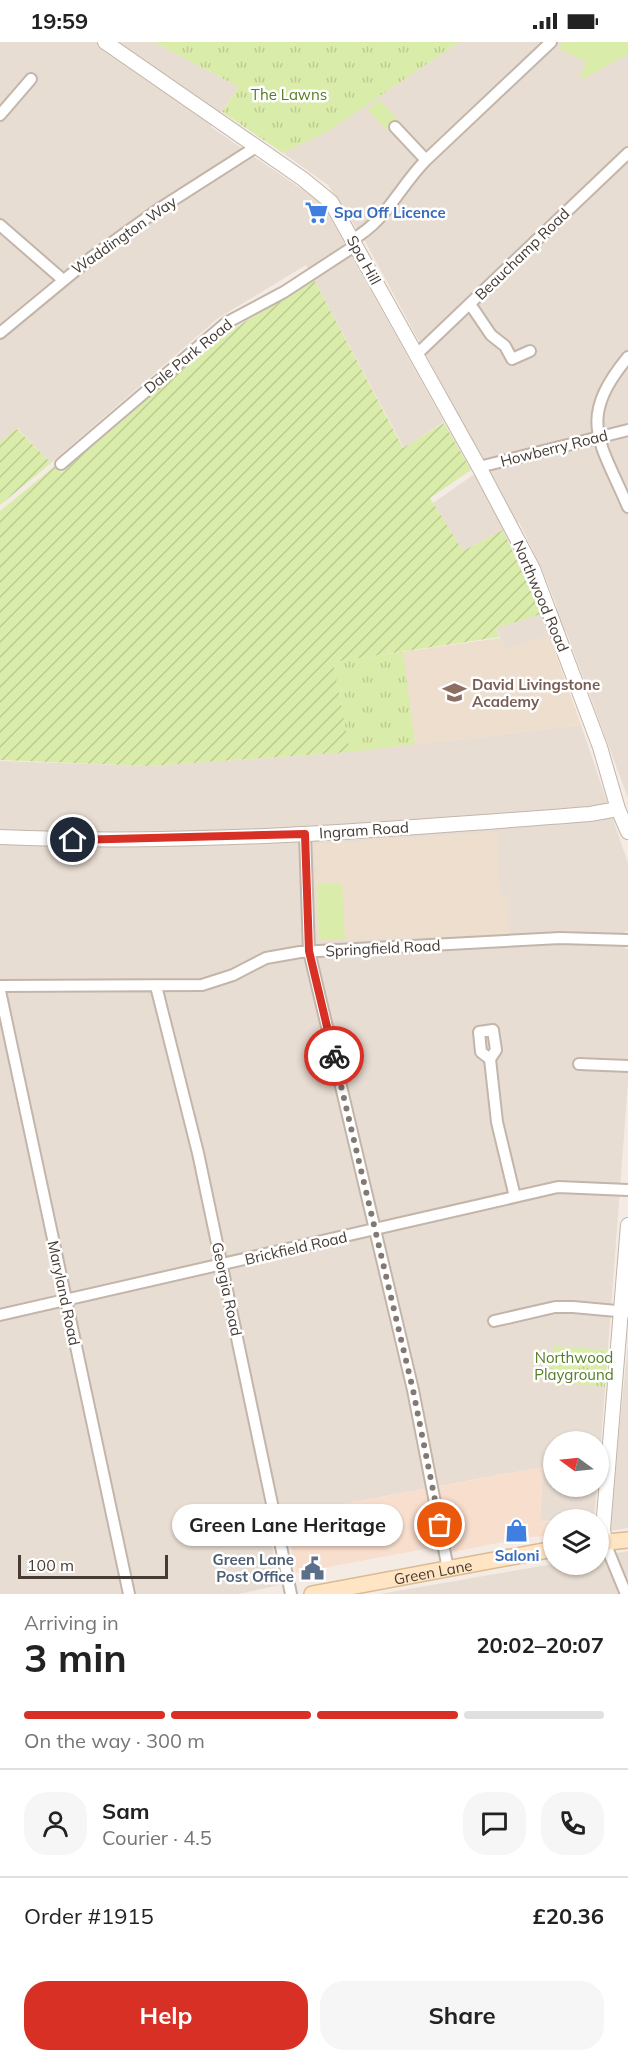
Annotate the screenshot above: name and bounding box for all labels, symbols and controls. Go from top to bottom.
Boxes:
text: 19:59 [30,7,88,35]
park label: The Lawns [251,85,327,104]
street label: Waddington Way [68,192,180,278]
supermarket icon: Spa Off Licence [303,199,329,225]
place label: Spa Off Licence [334,203,446,222]
street label: Beauchamp Road [471,204,573,304]
street label: Spa Hill [343,232,385,288]
street label: Dale Park Road [140,315,236,397]
street label: Howberry Road [498,425,610,471]
street label: Northwood Road [509,537,573,655]
place label: David Livingstone Academy [472,675,600,711]
school or university icon: David Livingstone Academy [441,680,467,706]
pin [47,814,98,865]
street label: Ingram Road [318,817,410,843]
icon: home [56,823,89,856]
street label: Springfield Road [325,935,441,961]
courier [304,1026,364,1086]
icon: bike [318,1040,351,1073]
street label: Brickfield Road [243,1227,349,1269]
street label: Maryland Road [44,1239,84,1347]
street label: Georgia Road [208,1240,246,1338]
park label: Northwood Playground [534,1348,614,1384]
north arrow [543,1431,609,1497]
map controls [543,1431,609,1575]
pin [414,1499,465,1550]
callout: Green Lane Heritage [173,1504,404,1546]
icon: bag [423,1508,456,1541]
button: layers [543,1509,609,1575]
text: Green Lane Heritage [189,1512,386,1537]
shop icon: Saloni [504,1518,530,1544]
place label: Saloni [495,1546,539,1565]
place label: Green Lane Post Office [213,1550,294,1586]
scale bar [18,1552,168,1580]
text: 100 m [27,1555,74,1575]
public building icon: Green Lane Post Office [299,1555,325,1581]
street label: Green Lane [392,1555,474,1588]
text: Arriving in [24,1610,119,1635]
text: 20:02–20:07 [476,1631,604,1659]
text: 3 min [24,1633,127,1682]
text: On the way · 300 m [24,1728,205,1753]
button: person [24,1792,87,1855]
button: chat [463,1792,526,1855]
button: phone [541,1792,604,1855]
text: Sam [102,1797,150,1825]
text: Courier · 4.5 [102,1825,212,1850]
text: Order #1915 [24,1902,154,1930]
text: £20.36 [533,1902,604,1930]
button: Help [24,1981,308,2050]
button: Share [320,1981,604,2050]

